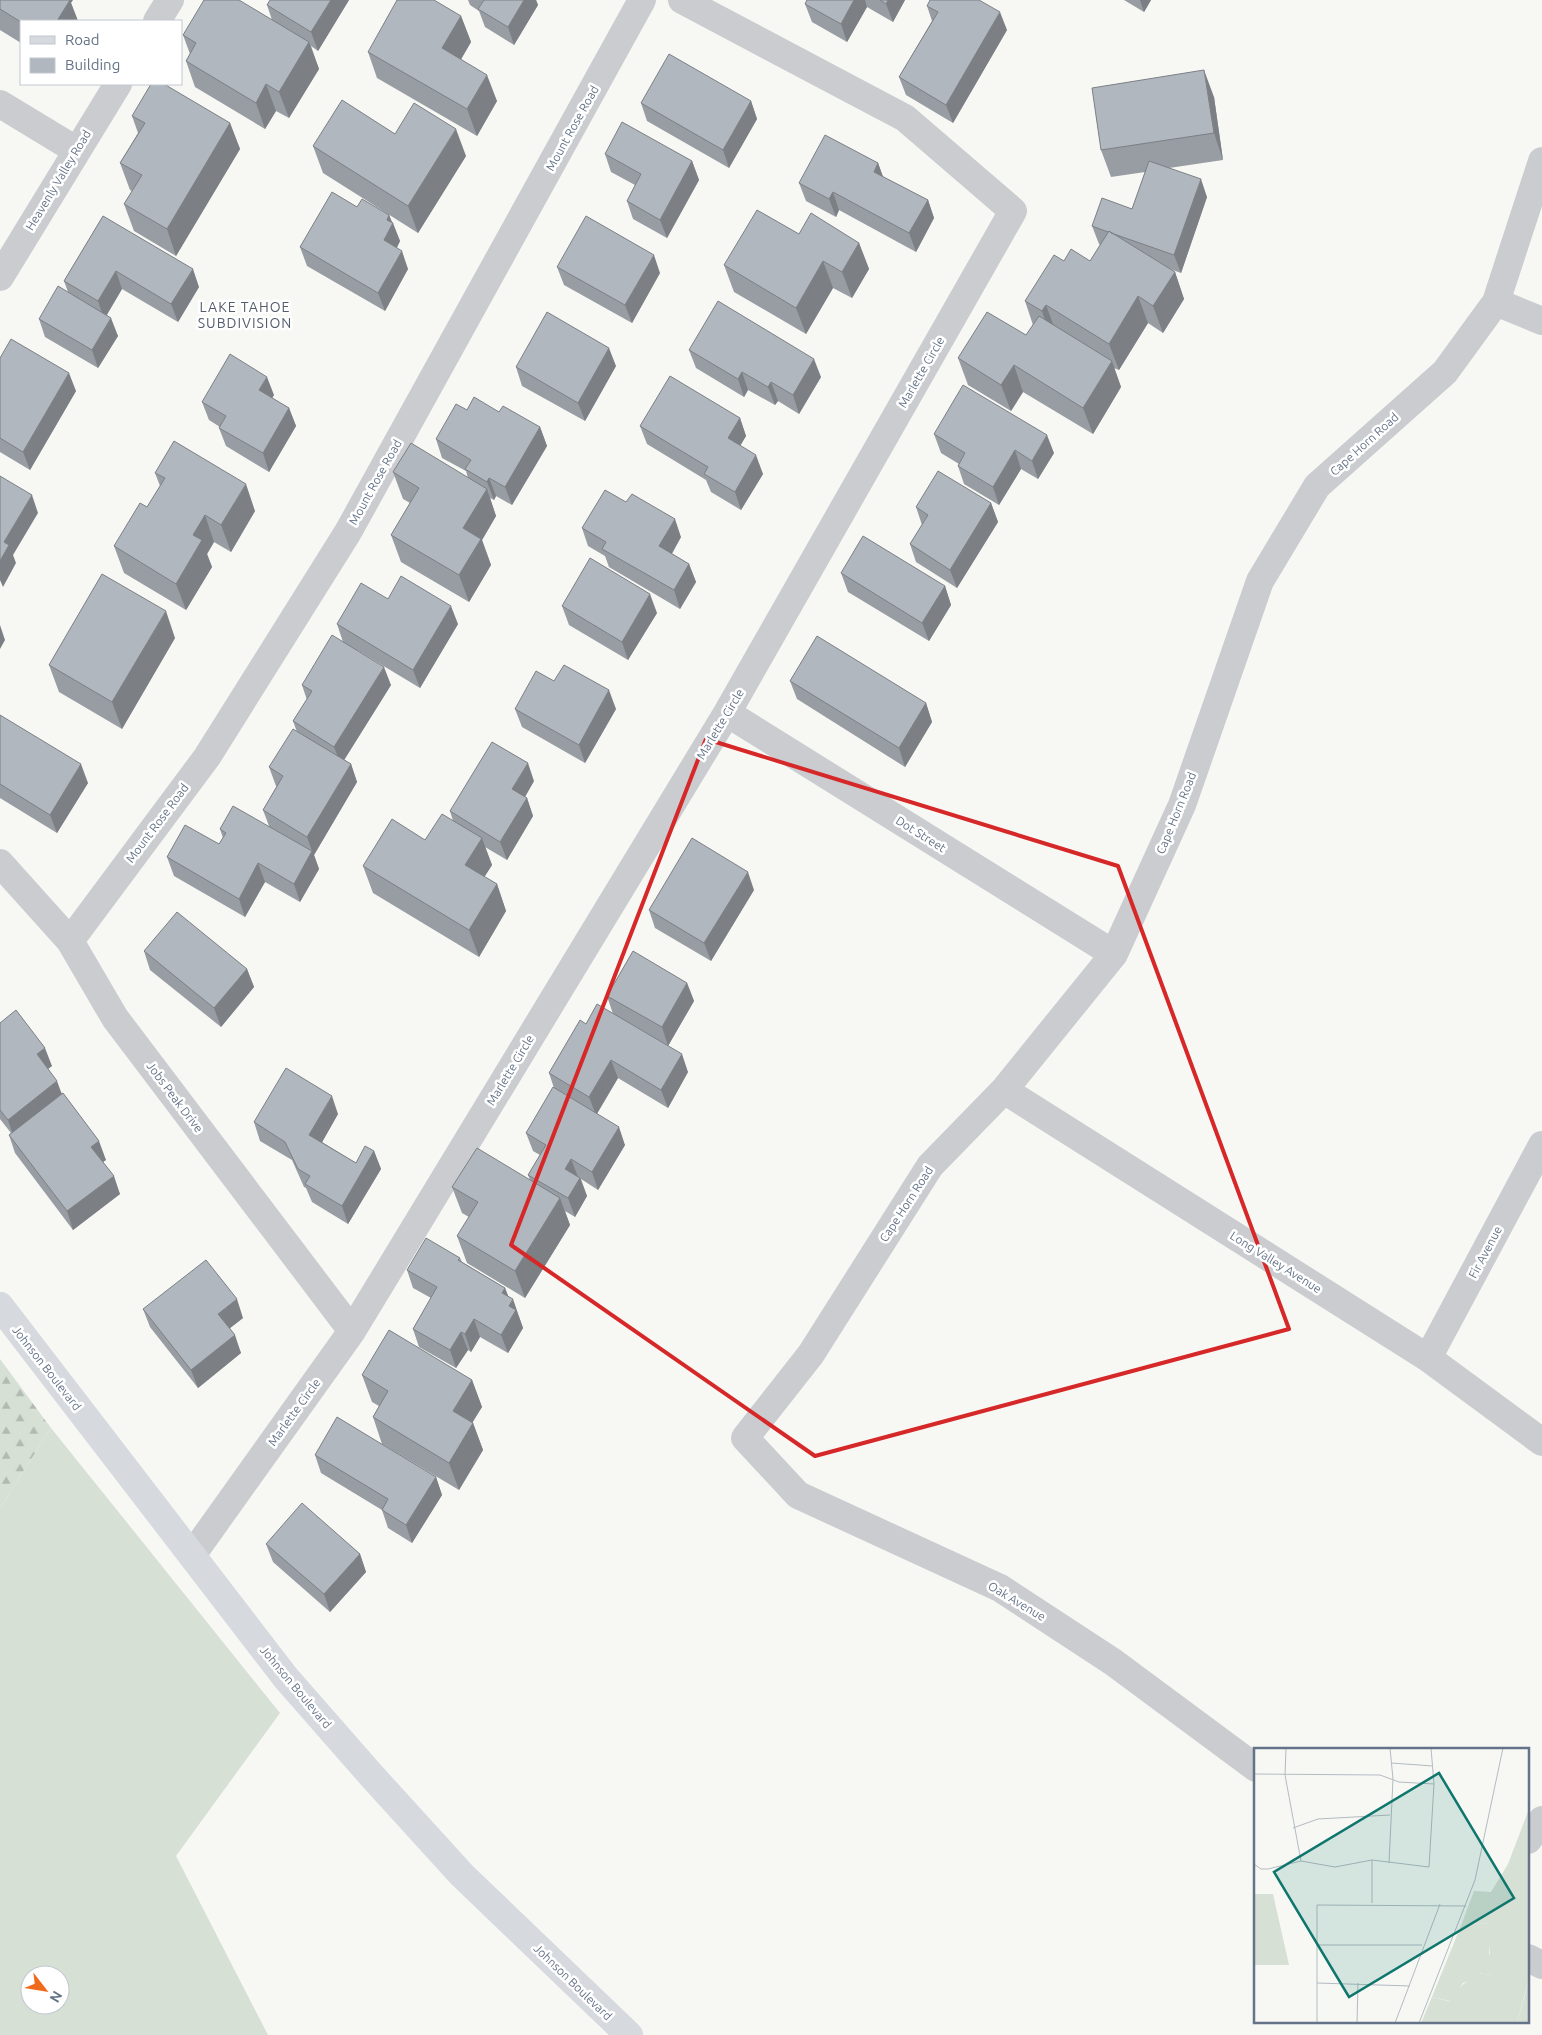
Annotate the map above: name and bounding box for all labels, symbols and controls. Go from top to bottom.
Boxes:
legend [20,20,182,85]
text: Road [65,31,100,48]
text: Building [65,56,120,73]
street label: Mount Rose Road [543,83,601,173]
street label: Heavenly Valley Road [23,127,93,233]
district label: LAKE TAHOE SUBDIVISION [198,299,292,331]
street label: Marlette Circle [895,334,947,410]
street label: Cape Horn Road [1327,410,1401,478]
street label: Mount Rose Road [346,437,404,527]
street label: Marlette Circle [694,686,746,762]
street label: Cape Horn Road [1154,770,1198,856]
street label: Mount Rose Road [123,781,191,865]
street label: Dot Street [894,814,949,855]
street label: Marlette Circle [484,1032,536,1108]
street label: Jobs Peak Drive [144,1059,206,1135]
street label: Cape Horn Road [877,1164,935,1244]
street label: Fir Avenue [1466,1224,1504,1280]
street label: Long Valley Avenue [1228,1229,1324,1295]
street label: Johnson Boulevard [10,1323,84,1413]
street label: Marlette Circle [265,1376,323,1448]
street label: Oak Avenue [986,1579,1048,1623]
street label: Johnson Boulevard [258,1643,334,1731]
inset map [1254,1748,1530,2022]
street label: Johnson Boulevard [531,1941,615,2023]
north arrow [20,1965,70,2015]
text: N [47,1988,66,2005]

